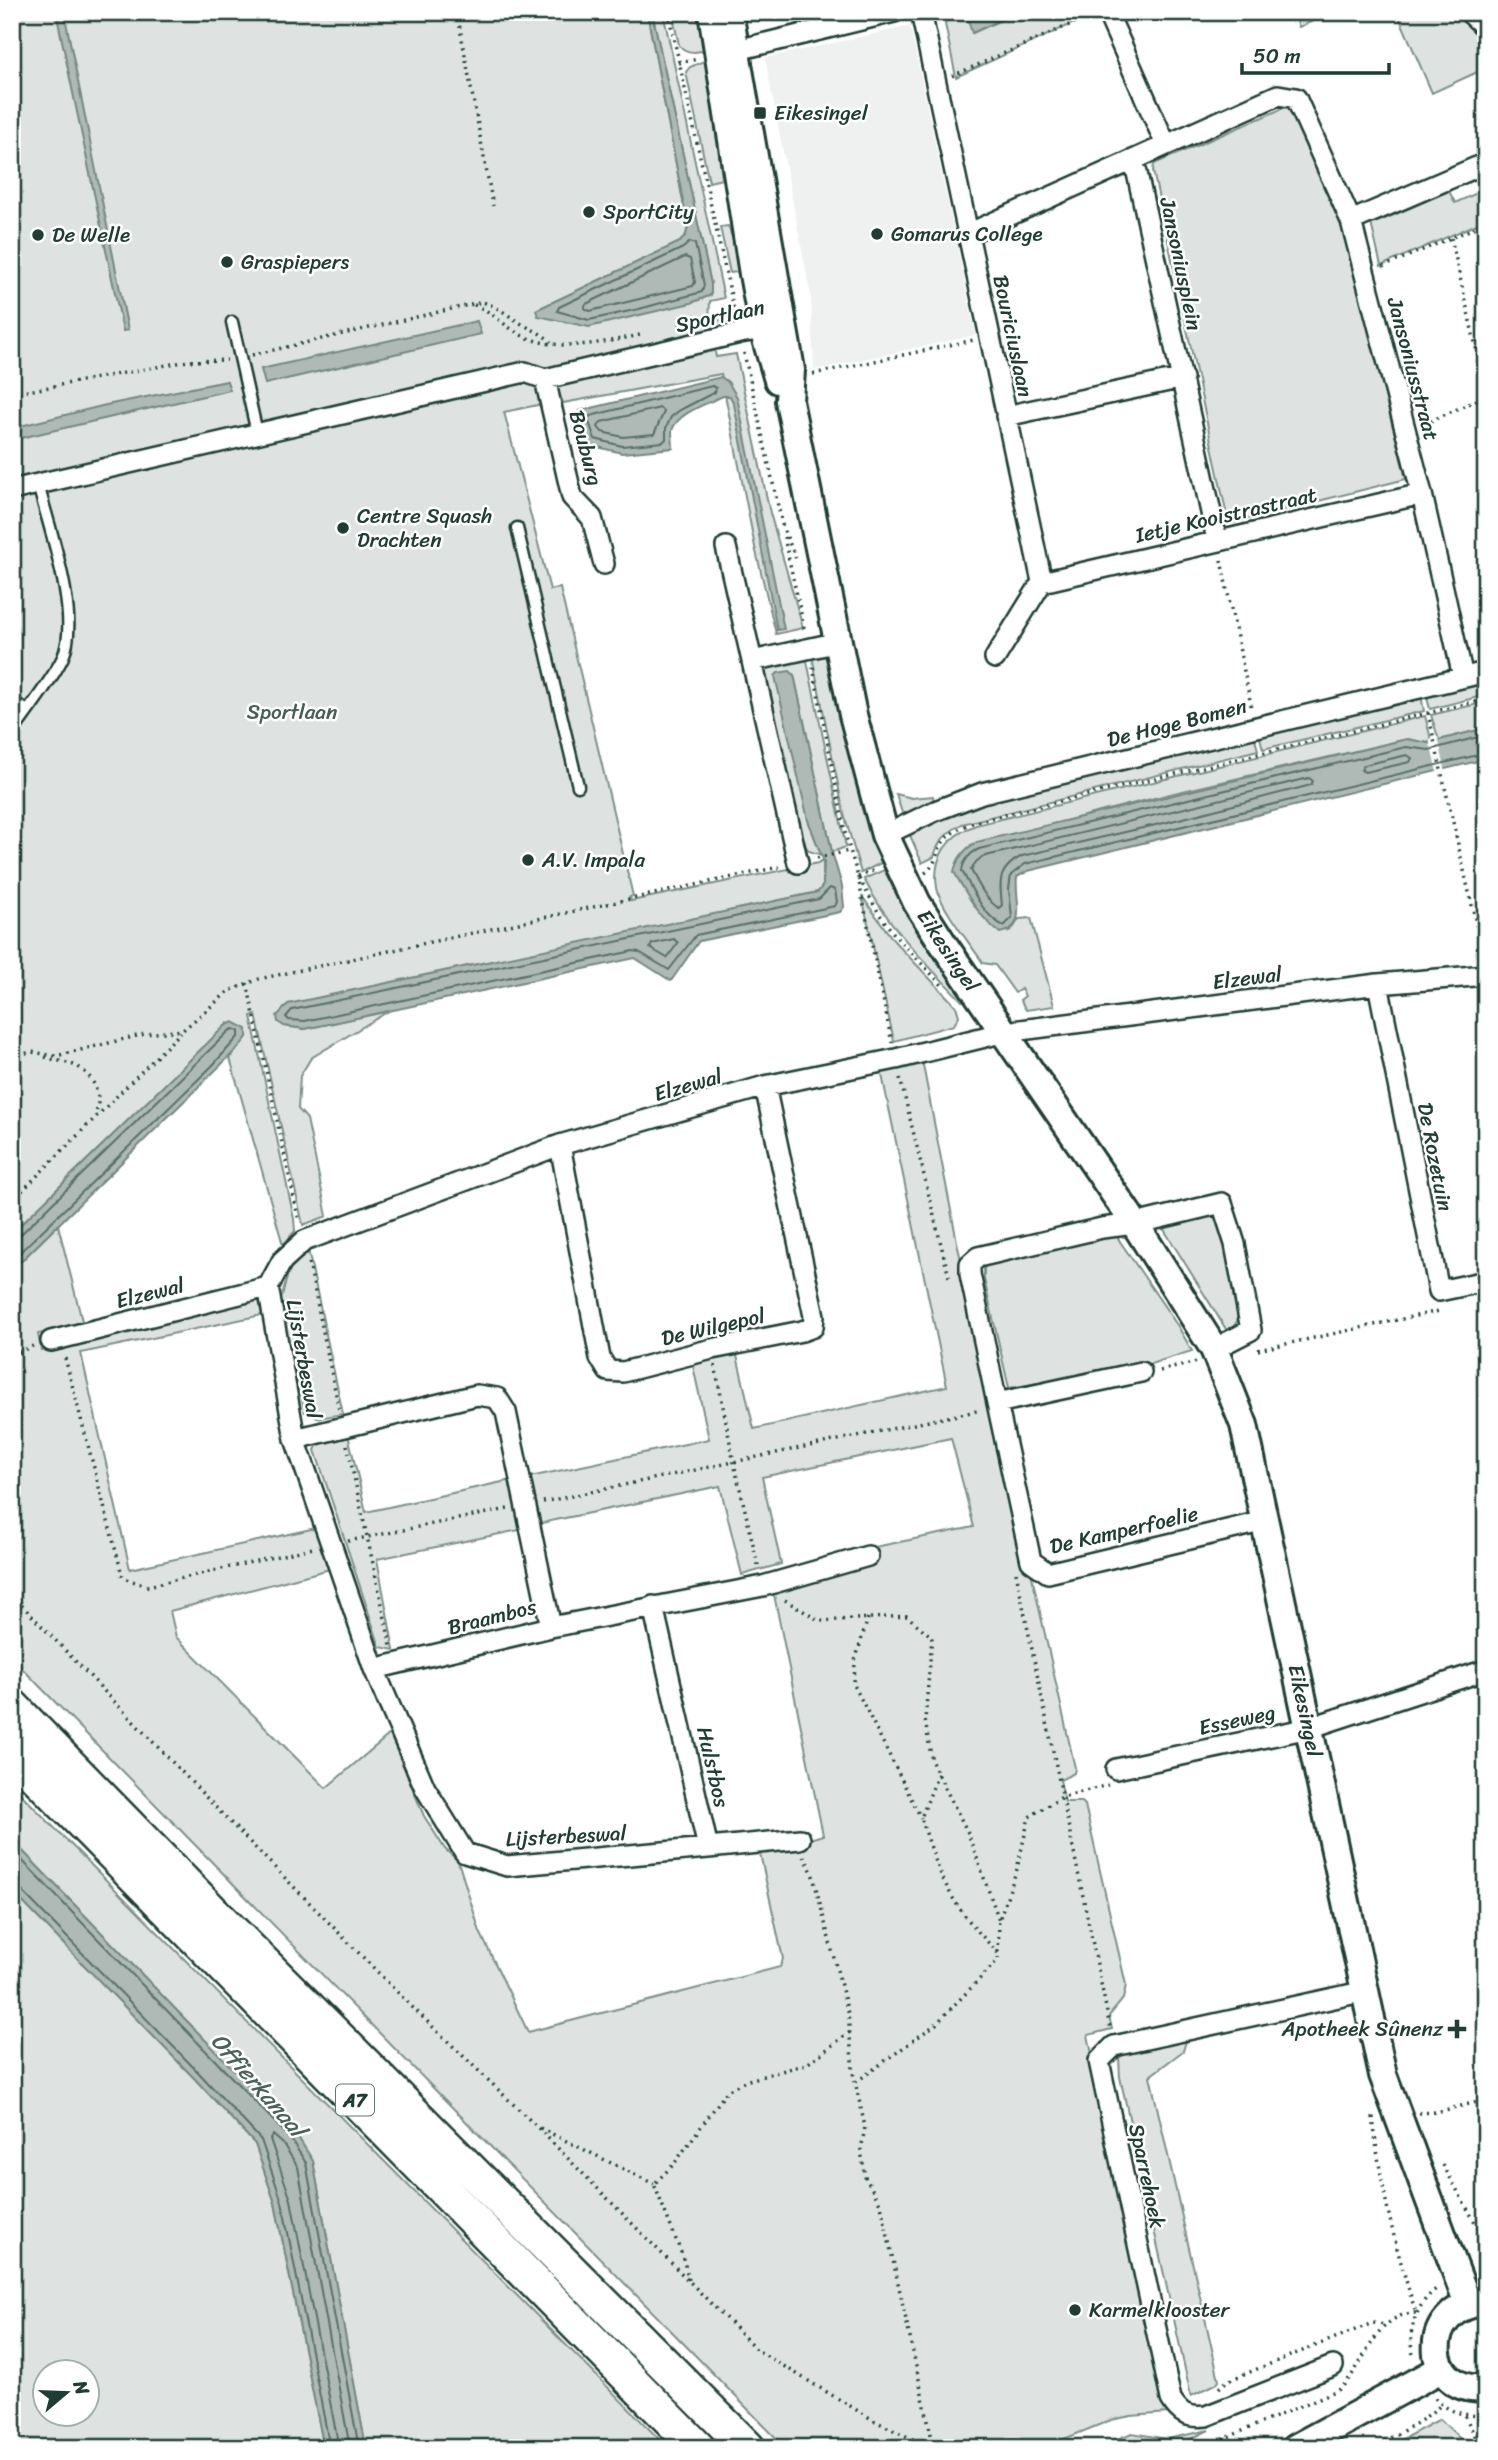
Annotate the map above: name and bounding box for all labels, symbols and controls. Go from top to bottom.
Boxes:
scale bar [1242,32,1390,76]
text: 50 m [1253,37,1301,75]
place label: Eikesingel [774,94,869,132]
marker: Eikesingel [752,105,768,121]
place label: SportCity [603,193,694,231]
street label: Jansoniusplein [1148,193,1214,334]
marker: SportCity [581,204,597,220]
place label: Gomarus College [891,215,1043,253]
place label: De Welle [52,216,130,254]
marker: Gomarus College [869,226,885,242]
marker: De Welle [30,227,46,243]
place label: Graspiepers [241,243,349,281]
marker: Graspiepers [219,254,235,270]
street label: Bouriciuslaan [982,271,1044,401]
street label: Sportlaan [672,288,768,344]
street label: Jansoniusstraat [1375,292,1450,445]
street label: Bouburg [558,406,614,490]
street label: Ietje Kooistrastraat [1130,476,1321,555]
place label: Centre Squash Drachten [357,497,492,559]
marker: Centre Squash Drachten [335,520,351,536]
street label: De Hoge Bomen [1103,687,1251,759]
park label: Sportlaan [247,693,337,731]
place label: A.V. Impala [541,841,646,879]
marker: A.V. Impala [520,852,536,868]
street label: Eikesingel [906,901,991,1001]
street label: Elzewal [1210,955,1285,1001]
street label: Elzewal [649,1057,728,1113]
street label: De Rozetuin [1406,1099,1464,1215]
street label: Elzewal [112,1266,189,1320]
street label: Lijsterbeswal [275,1296,333,1423]
street label: De Wilgepol [657,1296,770,1357]
street label: De Kamperfoelie [1046,1494,1202,1566]
street label: Braambos [444,1588,541,1646]
street label: Eikesingel [1277,1661,1334,1761]
street label: Esseweg [1195,1693,1279,1747]
street label: Hulstbos [685,1723,741,1812]
street label: Lijsterbeswal [505,1814,628,1858]
place label: Apotheek Sûnenz [1281,2010,1444,2048]
marker: Apotheek Sûnenz [1449,2021,1465,2037]
water label: Offierkanaal [200,2023,319,2151]
road number: A7 [336,2084,374,2116]
street label: Sparrehoek [1117,2120,1177,2232]
place label: Karmelklooster [1089,2291,1231,2329]
marker: Karmelklooster [1067,2302,1083,2318]
north arrow [32,2358,102,2428]
text: N [64,2375,100,2400]

